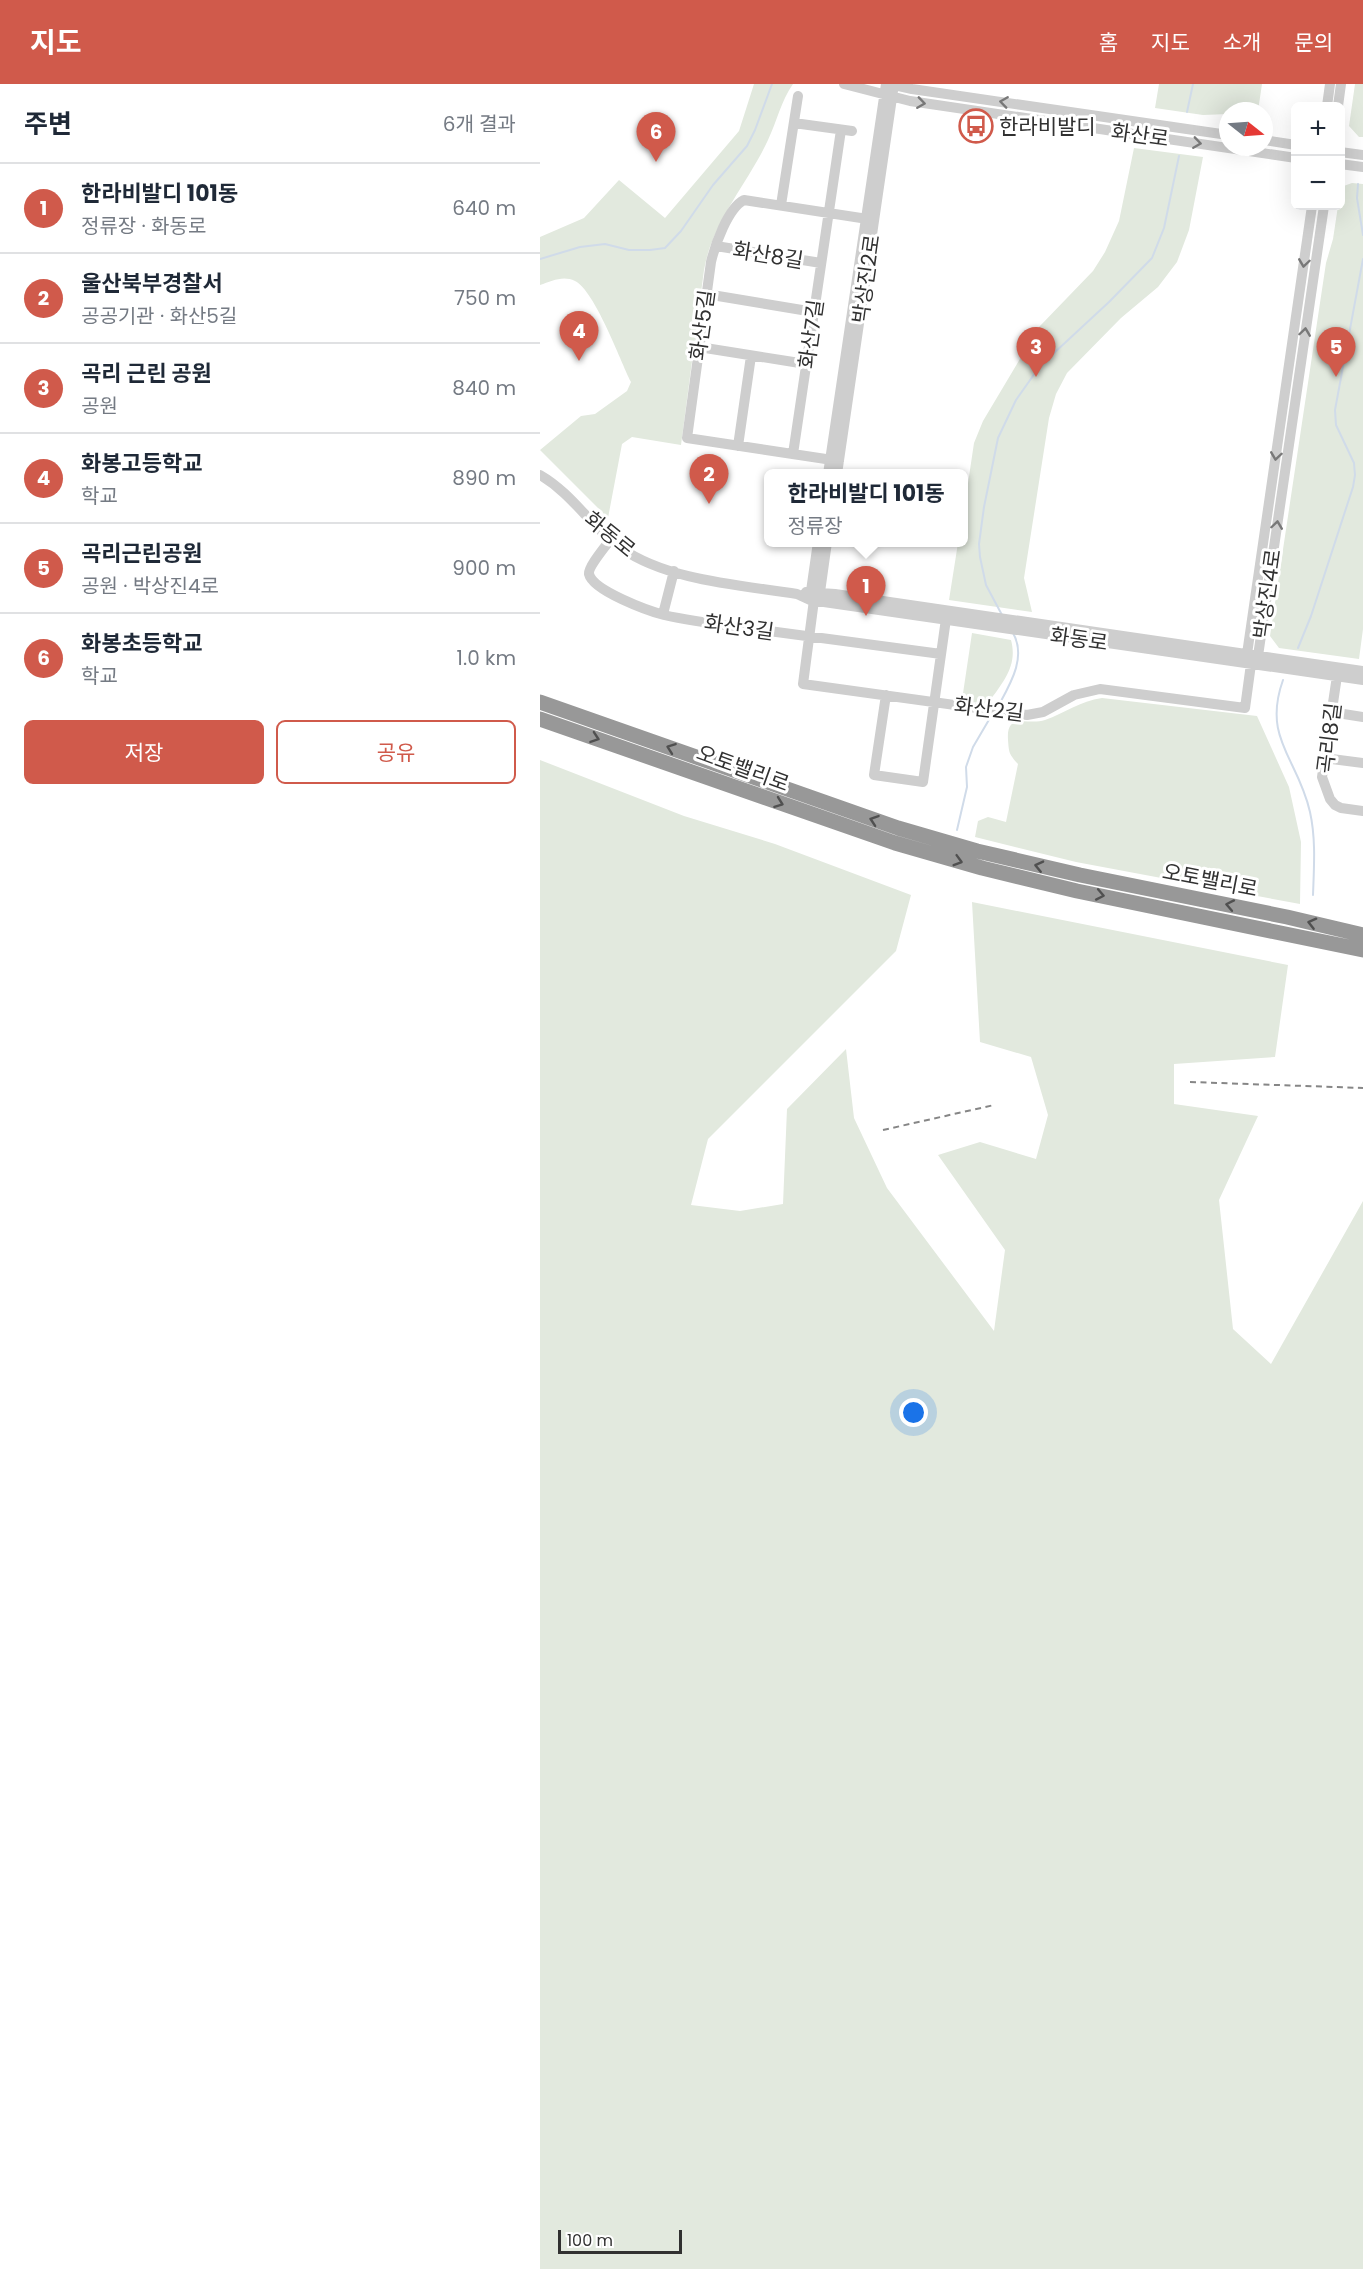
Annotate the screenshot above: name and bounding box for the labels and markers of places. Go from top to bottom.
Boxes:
bus stop icon: 한라비발디 [958,108,994,144]
pin: 6 [636,112,676,162]
place label: 한라비발디 [999,112,1096,141]
pin: 4 [560,312,598,361]
pin: 3 [1016,328,1056,377]
pin: 5 [1316,328,1356,377]
pin: 2 [690,454,728,504]
pin: 1 [846,566,886,616]

